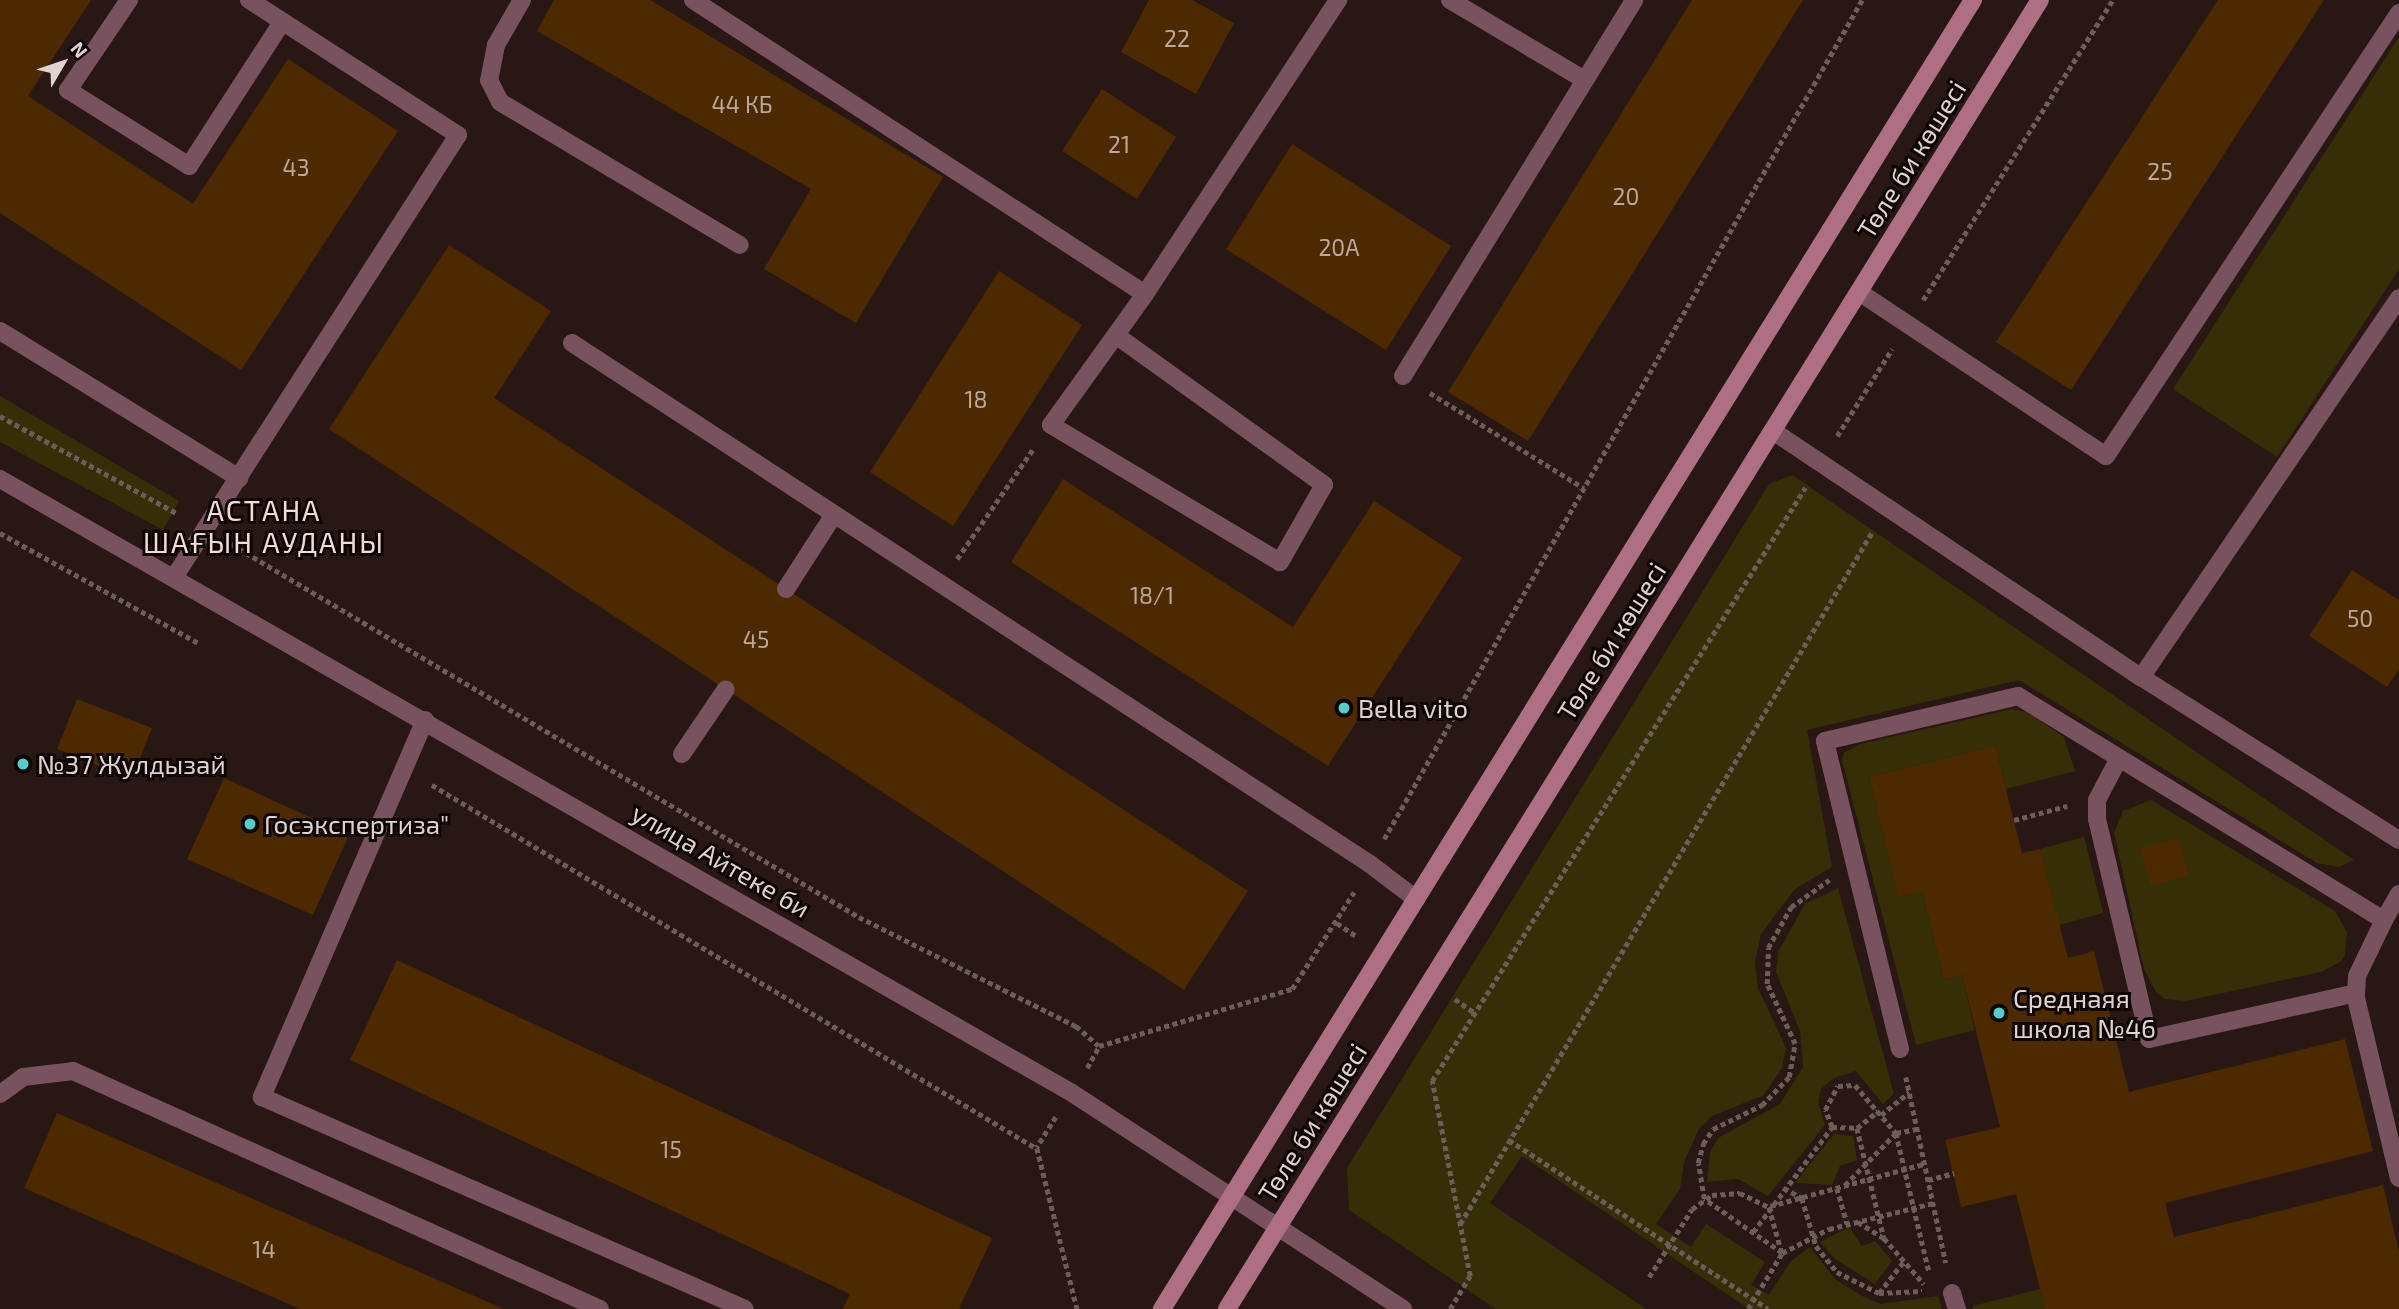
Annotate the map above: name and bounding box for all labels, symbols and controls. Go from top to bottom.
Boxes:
house number: 22 [1164,24,1190,52]
north arrow [28,28,98,98]
text: N [66,37,93,62]
street label: Төле би көшесі [1850,74,1972,244]
house number: 44 КБ [712,90,772,118]
house number: 21 [1108,130,1130,158]
house number: 43 [283,153,309,181]
house number: 25 [2147,157,2173,185]
house number: 20 [1613,182,1639,210]
house number: 20А [1318,233,1360,261]
house number: 18 [964,385,988,413]
district label: АСТАНА ШАҒЫН АУДАНЫ [145,493,383,559]
street label: Төле би көшесі [1550,556,1672,726]
house number: 18/1 [1130,581,1174,609]
house number: 50 [2347,604,2373,632]
house number: 45 [743,625,769,653]
place label: Bella vito [1358,692,1468,724]
marker: Bella vito [1336,700,1352,716]
place label: №37 Жулдызай [37,748,226,780]
marker: №37 Жулдызай [15,756,31,772]
street label: улица Айтеке би [626,796,816,924]
place label: Госэкспертиза" [264,808,449,840]
marker: Госэкспертиза" [242,816,258,832]
place label: Среднаяя школа №46 [2013,982,2156,1044]
marker: Среднаяя школа №46 [1991,1005,2007,1021]
street label: Төле би көшесі [1251,1037,1373,1207]
house number: 15 [660,1135,682,1163]
house number: 14 [252,1235,276,1263]

